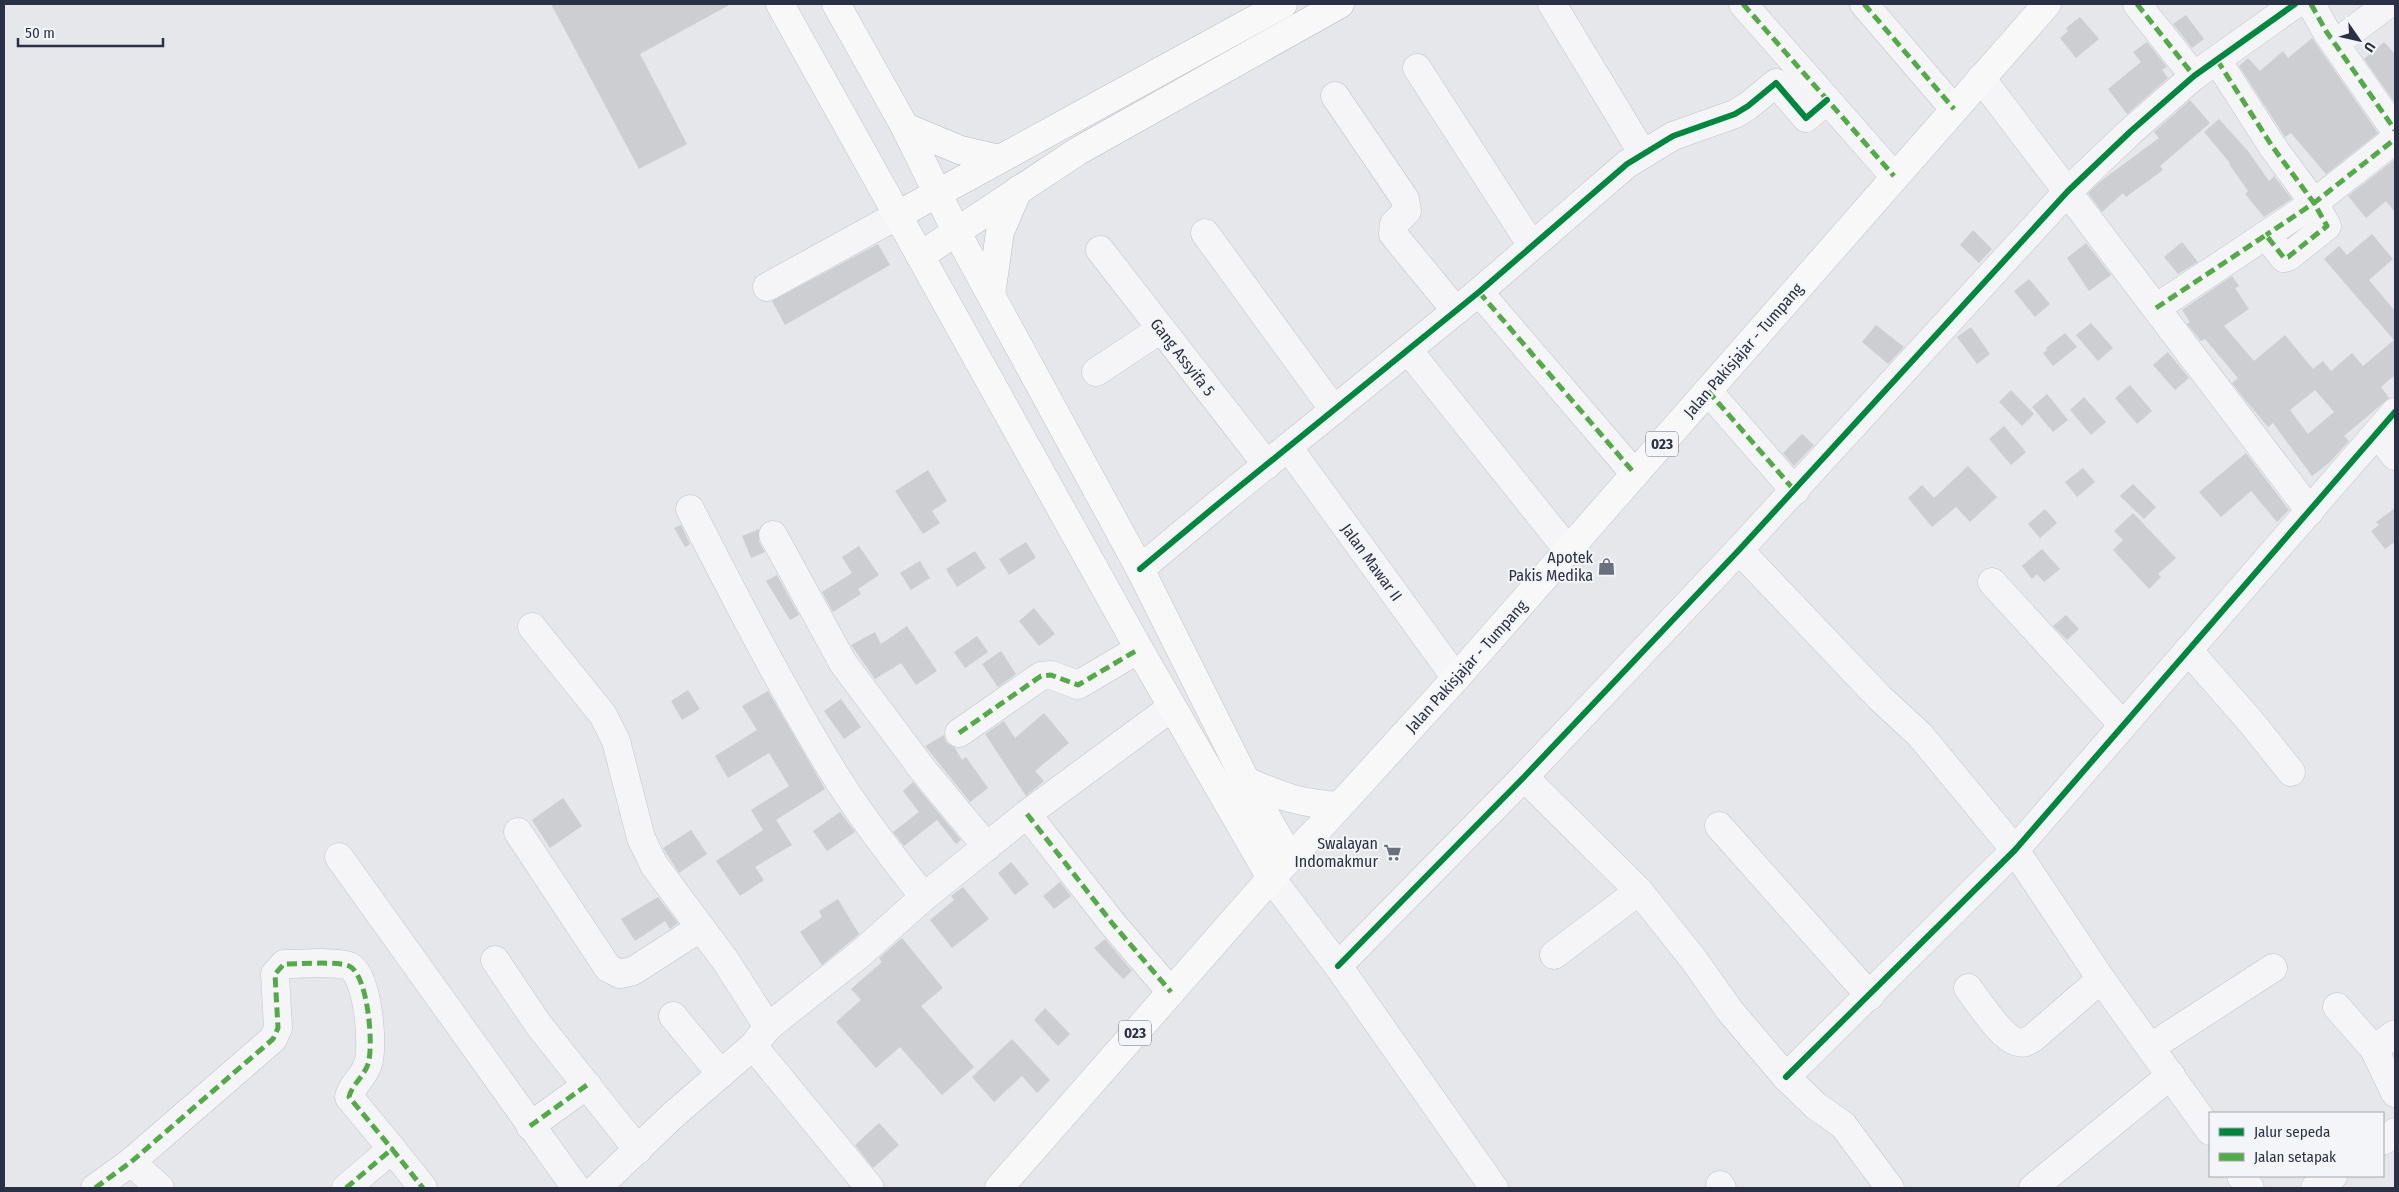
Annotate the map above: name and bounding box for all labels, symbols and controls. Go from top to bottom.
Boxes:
scale bar [18,15,162,47]
north arrow [2334,15,2384,65]
text: 50 m [25,24,55,42]
text: U [2360,39,2379,55]
street label: Jalan Pakisjajar - Tumpang [1680,279,1807,422]
street label: Gang Assyifa 5 [1146,315,1219,400]
road number: 023 [1646,432,1678,456]
street label: Jalan Mawar II [1337,520,1406,605]
place label: Apotek Pakis Medika [1509,548,1594,585]
shop icon: Apotek Pakis Medika [1597,556,1617,576]
street label: Jalan Pakisjajar - Tumpang [1402,596,1531,737]
place label: Swalayan Indomakmur [1295,834,1378,871]
supermarket icon: Swalayan Indomakmur [1382,842,1402,862]
road number: 023 [1119,1020,1151,1046]
legend [2209,1112,2384,1177]
text: Jalur sepeda [2254,1123,2330,1141]
text: Jalan setapak [2254,1148,2336,1166]

